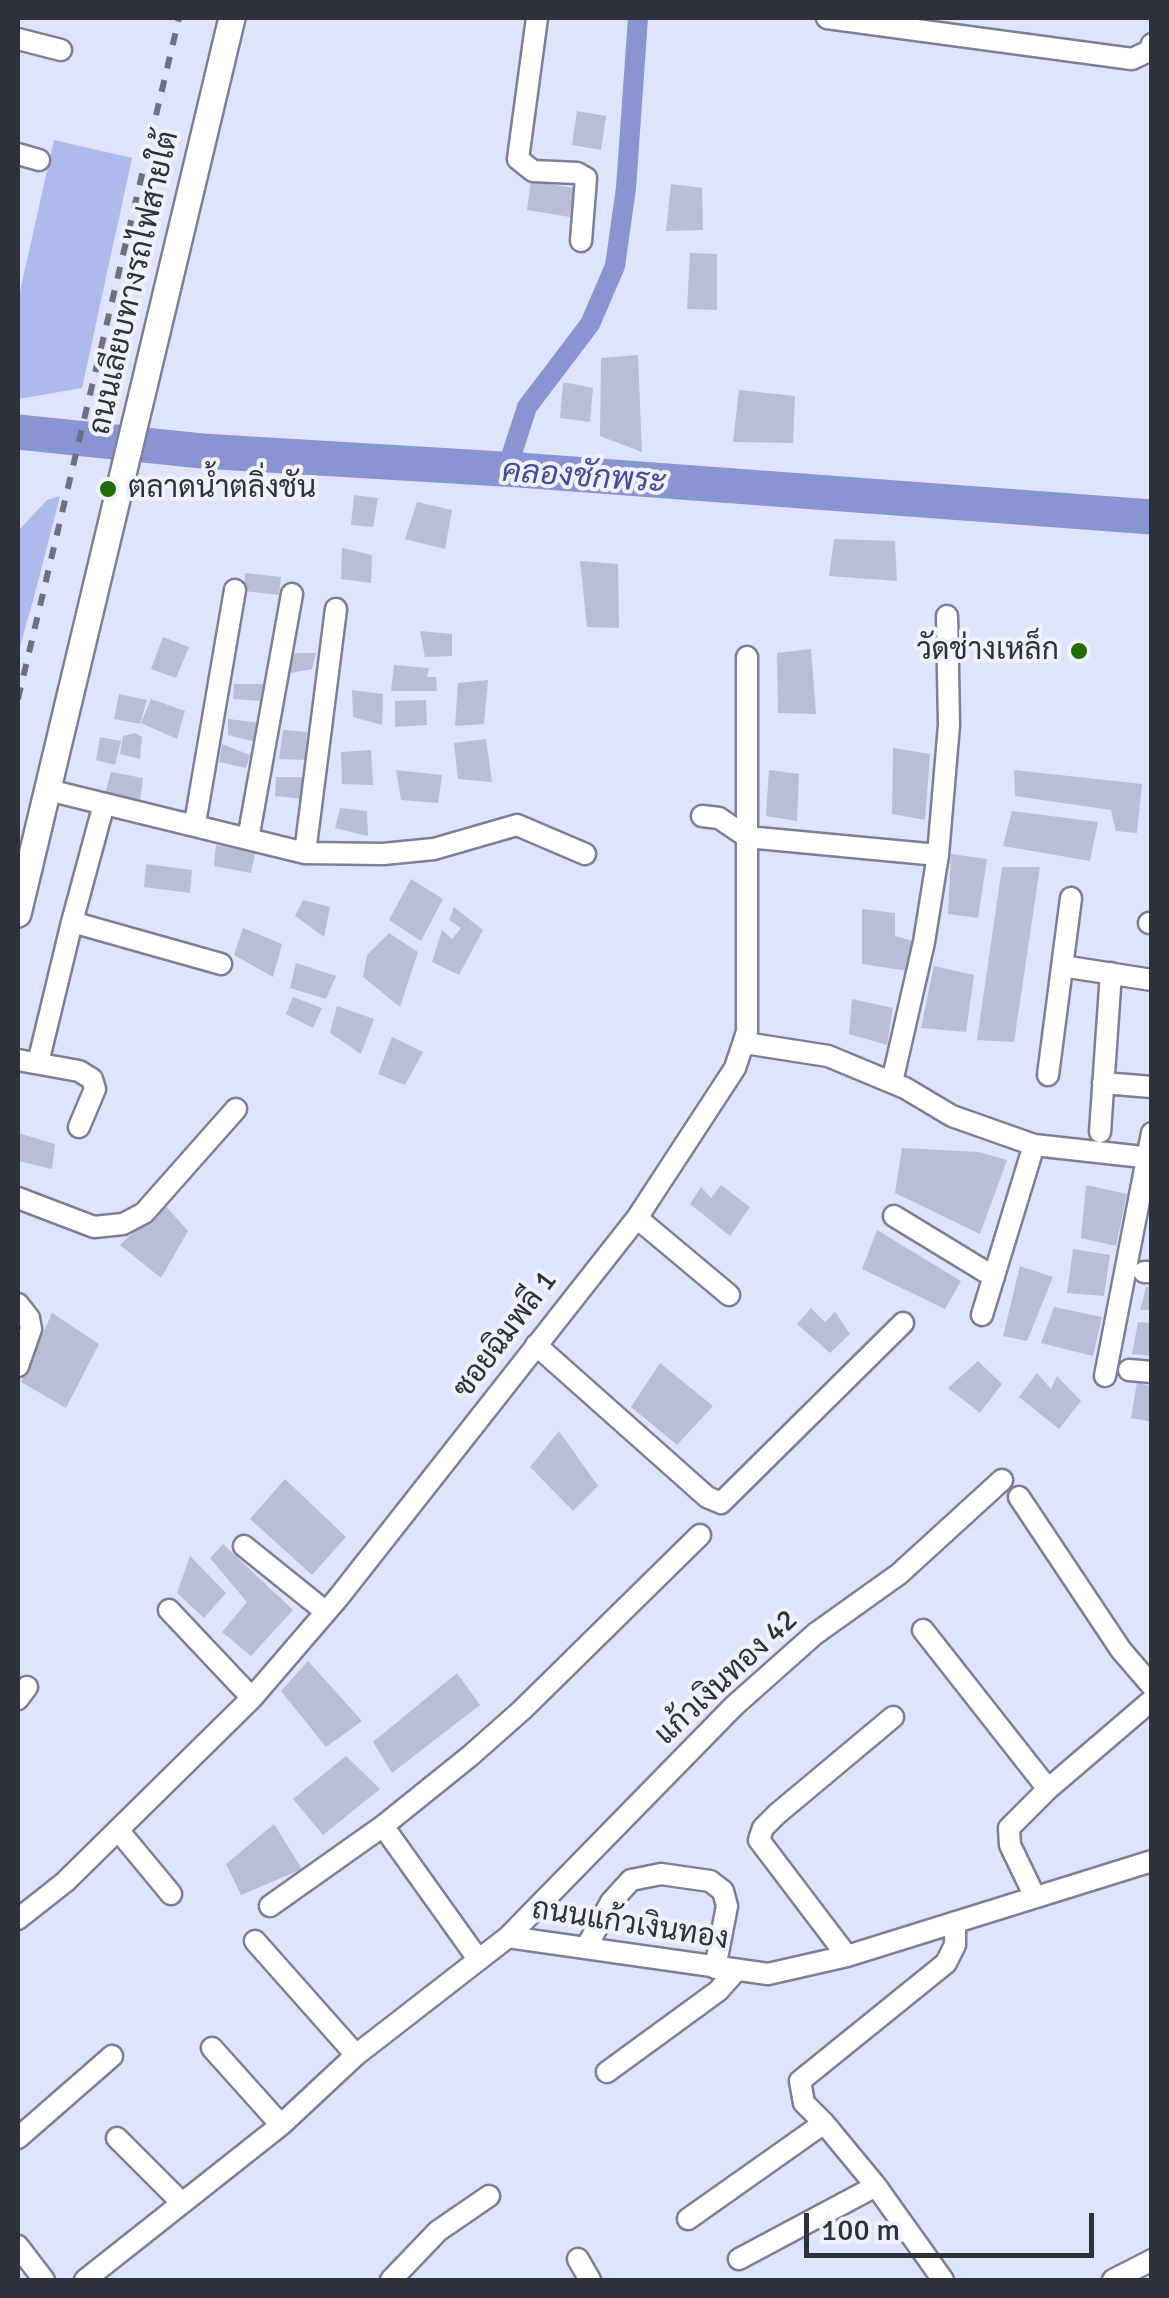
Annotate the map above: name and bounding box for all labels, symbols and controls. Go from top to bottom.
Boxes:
street label: ถนนเลียบทางรถไฟสายใต้ [83,128,187,438]
water label: คลองชักพระ [501,453,667,503]
place label: ตลาดน้ำตลิ่งชัน [128,471,316,507]
marker: ตลาดน้ำตลิ่งชัน [97,478,119,500]
place label: วัดช่างเหล็ก [916,633,1059,669]
marker: วัดช่างเหล็ก [1068,640,1090,662]
street label: ซอยฉิมพลี 1 [446,1264,566,1406]
street label: แก้วเงินทอง 42 [648,1603,806,1753]
street label: ถนนแก้วเงินทอง [529,1892,731,1958]
scale bar [809,2193,1099,2255]
text: 100 m [821,2212,900,2249]

